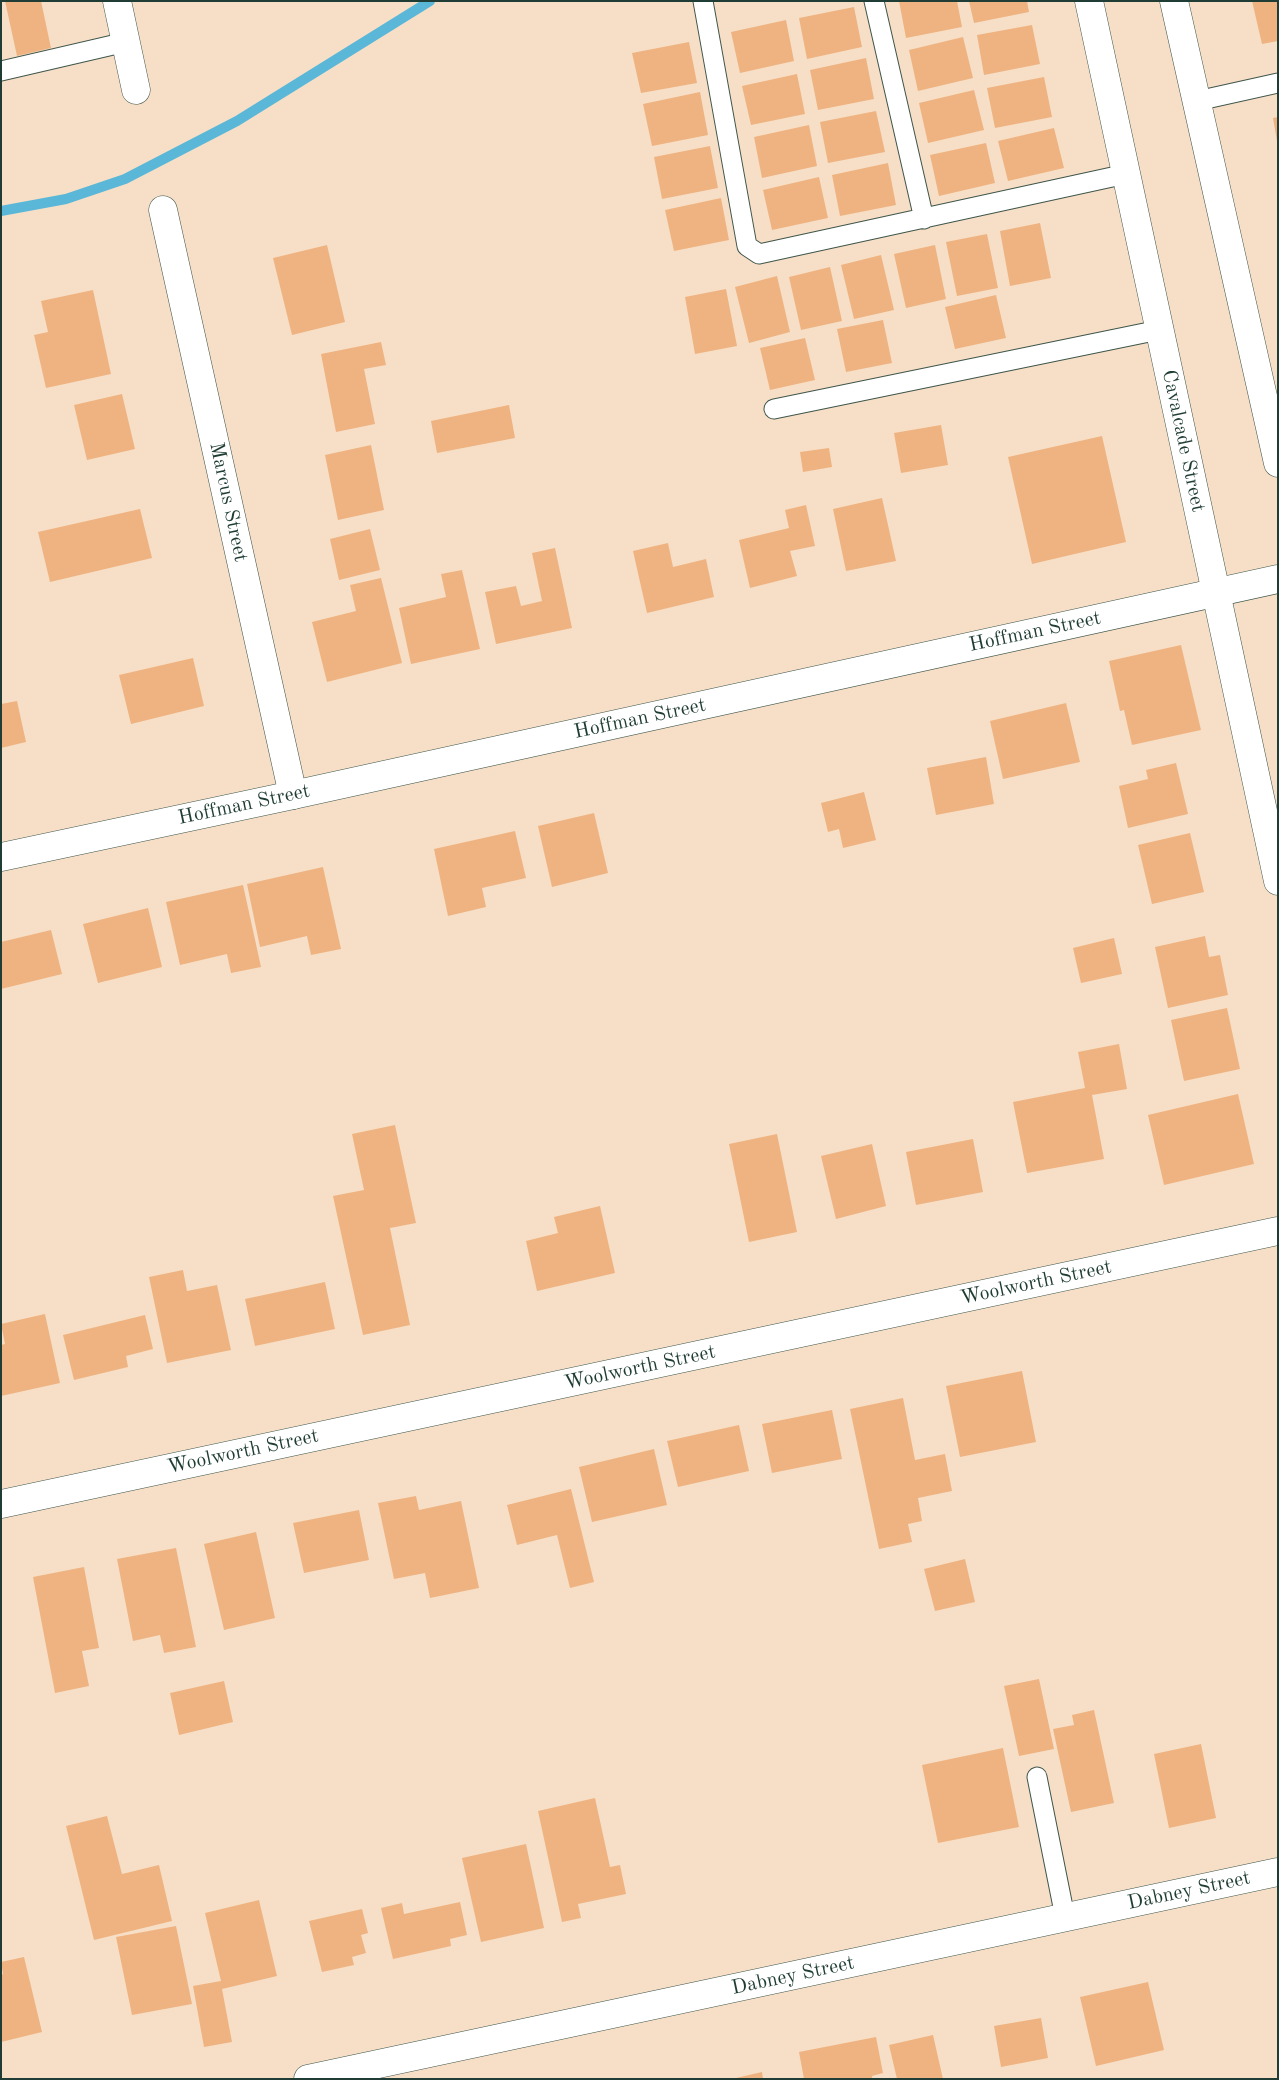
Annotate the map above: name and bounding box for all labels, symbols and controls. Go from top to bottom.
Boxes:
street label: Cavalcade Street [1156,368,1210,514]
street label: Marcus Street [204,440,252,564]
street label: Hoffman Street [967,606,1103,658]
street label: Hoffman Street [572,693,708,745]
street label: Hoffman Street [176,779,312,831]
street label: Woolworth Street [958,1255,1114,1311]
street label: Woolworth Street [562,1340,718,1396]
street label: Woolworth Street [165,1424,321,1480]
street label: Dabney Street [1125,1866,1253,1916]
street label: Dabney Street [729,1951,857,2001]

